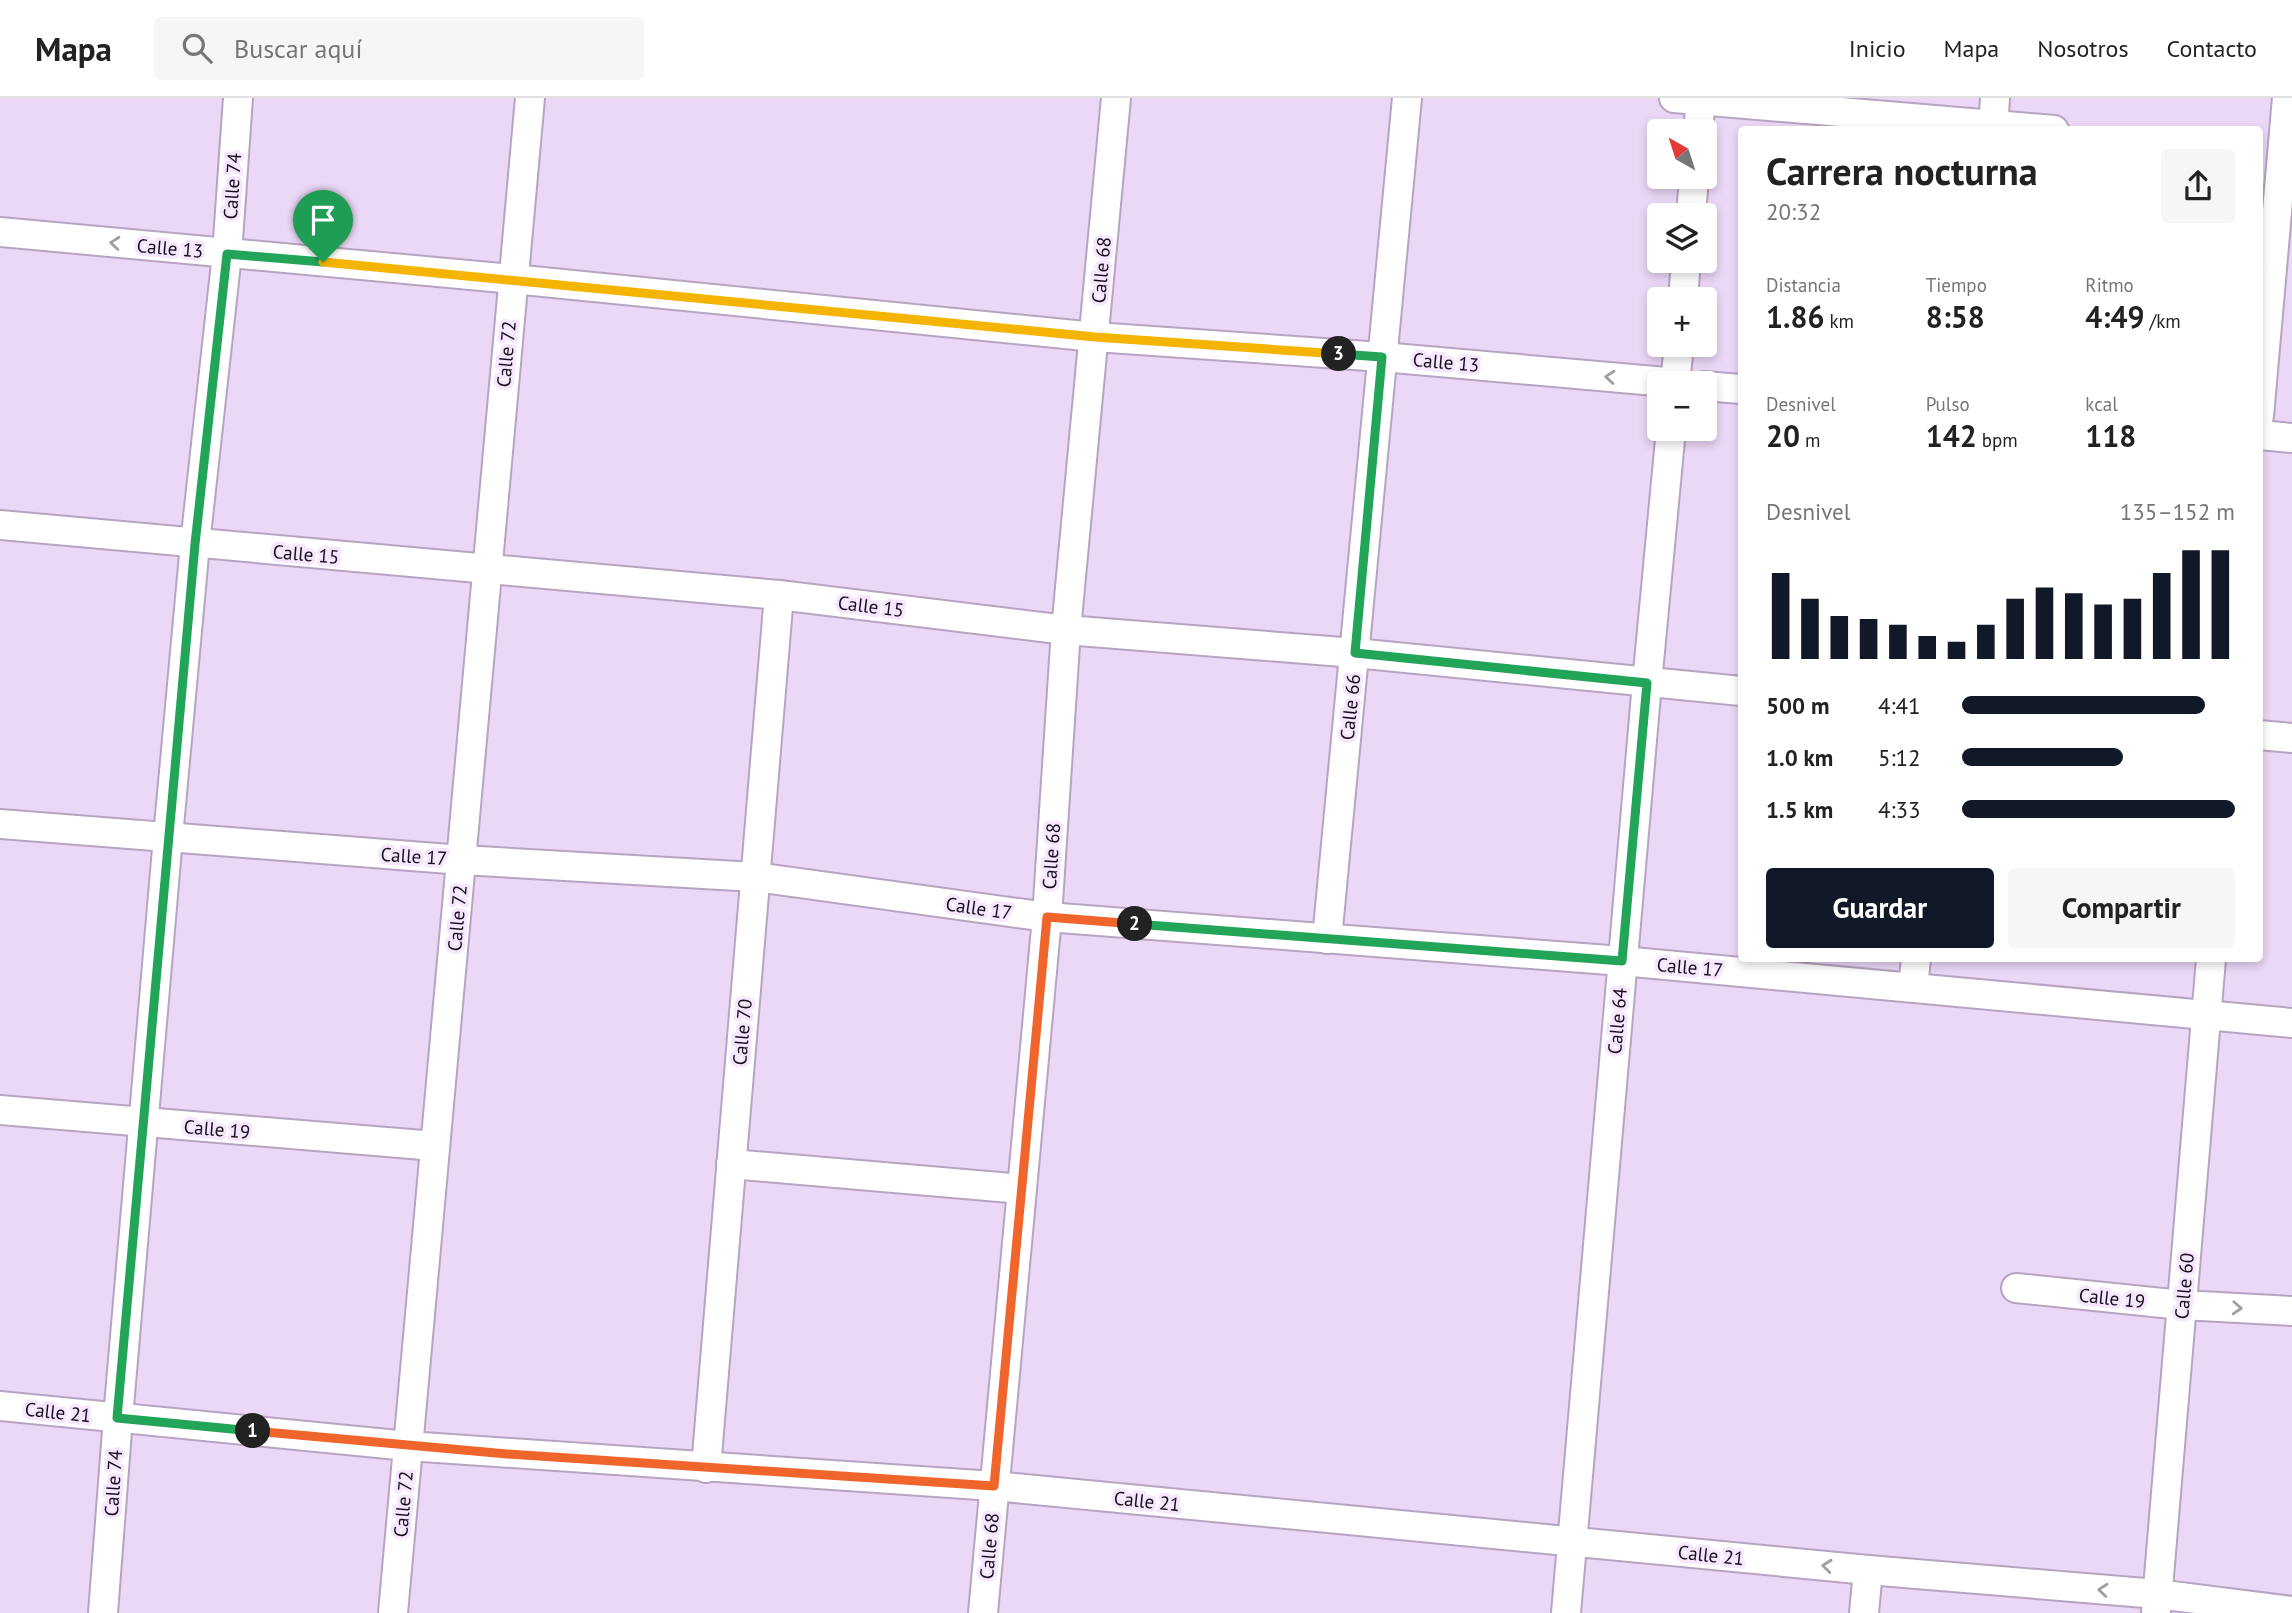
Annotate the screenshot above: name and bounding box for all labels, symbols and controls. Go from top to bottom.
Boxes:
search box [154,17,644,80]
text: Mapa [35,27,112,70]
icon: search [178,29,216,67]
text: Buscar aquí [234,32,362,65]
text: Inicio [1849,33,1906,64]
text: Mapa [1944,33,1999,64]
text: Nosotros [2037,33,2129,64]
text: Contacto [2167,33,2257,64]
north arrow [1647,119,1717,189]
map controls [1647,119,1717,441]
text: Carrera nocturna [1766,146,2038,195]
button: share [2161,149,2235,223]
street label: Calle 74 [218,152,246,220]
pin [293,190,353,262]
text: 20:32 [1766,197,1821,226]
icon: arrive [304,201,342,239]
button: layers [1647,203,1717,273]
street label: Calle 13 [136,233,204,263]
one-way arrow [109,236,120,251]
street label: Calle 68 [1086,236,1116,304]
text: Distancia [1766,273,1841,297]
text: Tiempo [1926,273,1987,297]
text: Ritmo [2085,273,2134,297]
button: + [1647,287,1717,357]
text: 1.86 [1766,297,1824,336]
text: 8:58 [1926,297,1985,336]
text: 4:49 [2085,297,2144,336]
text: km [1824,309,1854,333]
text: /km [2144,309,2181,333]
street label: Calle 72 [491,320,521,388]
pin: 3 [1322,336,1356,372]
text: 3 [1333,341,1344,365]
street label: Calle 13 [1412,347,1480,377]
one-way arrow [1604,370,1615,385]
button: − [1647,371,1717,441]
text: Desnivel [1766,392,1836,416]
text: Pulso [1926,392,1970,416]
text: kcal [2085,392,2118,416]
text: 20 [1766,416,1800,455]
text: 142 [1926,416,1977,455]
text: 118 [2085,416,2136,455]
text: m [1800,428,1821,452]
text: bpm [1977,428,2018,452]
text: Desnivel [1766,497,1850,526]
text: 135–152 m [2120,497,2235,526]
street label: Calle 15 [272,539,340,569]
street label: Calle 15 [837,590,905,622]
street label: Calle 66 [1335,673,1365,741]
text: 500 m [1766,691,1829,720]
text: 4:41 [1878,691,1921,720]
text: 1.0 km [1766,743,1833,772]
text: 5:12 [1878,743,1921,772]
text: 1.5 km [1766,795,1833,824]
text: 4:33 [1878,795,1921,824]
street label: Calle 68 [1037,822,1065,890]
street label: Calle 17 [380,842,448,870]
button: Guardar [1766,868,1994,948]
button: Compartir [2008,868,2235,948]
street label: Calle 72 [442,884,472,952]
street label: Calle 17 [944,891,1014,925]
pin: 2 [1118,906,1152,942]
text: 2 [1129,911,1140,935]
street label: Calle 17 [1656,952,1724,982]
street label: Calle 64 [1602,987,1632,1055]
street label: Calle 70 [727,998,757,1066]
street label: Calle 19 [183,1114,251,1144]
street label: Calle 60 [2169,1252,2199,1320]
street label: Calle 19 [2078,1283,2146,1313]
one-way arrow [2232,1300,2243,1315]
street label: Calle 21 [24,1397,92,1427]
pin: 1 [236,1414,270,1448]
text: 1 [247,1418,258,1442]
street label: Calle 74 [99,1449,127,1517]
street label: Calle 72 [388,1470,418,1538]
street label: Calle 21 [1113,1486,1181,1516]
street label: Calle 68 [974,1512,1004,1580]
street label: Calle 21 [1677,1540,1745,1570]
one-way arrow [1821,1559,1833,1574]
one-way arrow [2097,1583,2108,1598]

